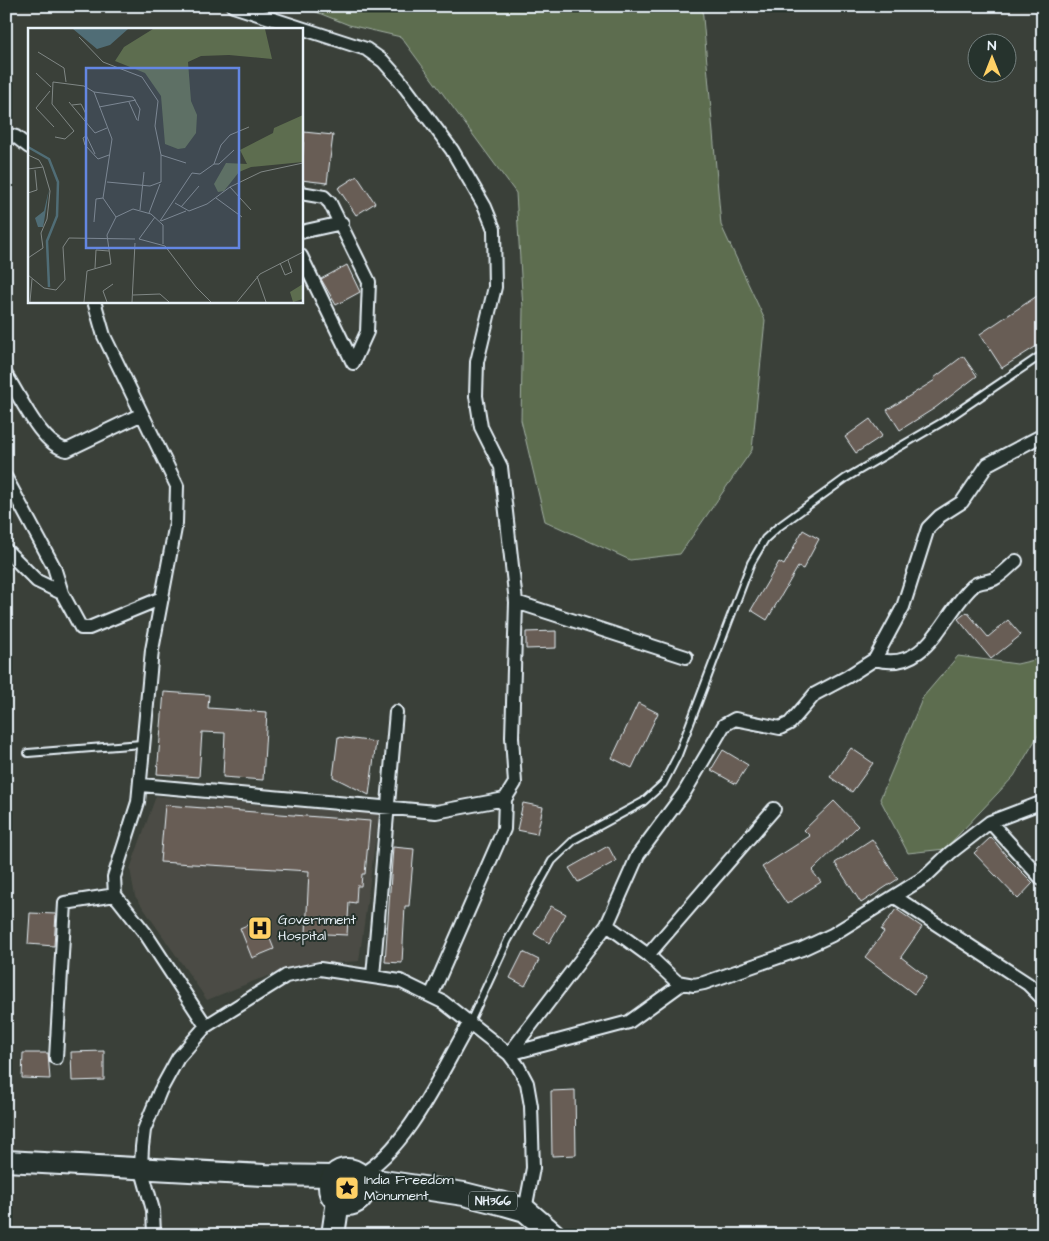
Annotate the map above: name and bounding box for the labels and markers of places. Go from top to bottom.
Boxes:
place label: Government Hospital [278,910,357,946]
hospital icon: Government Hospital [247,915,273,941]
place label: India Freedom Monument [364,1170,454,1206]
place icon: India Freedom Monument [334,1175,360,1201]

